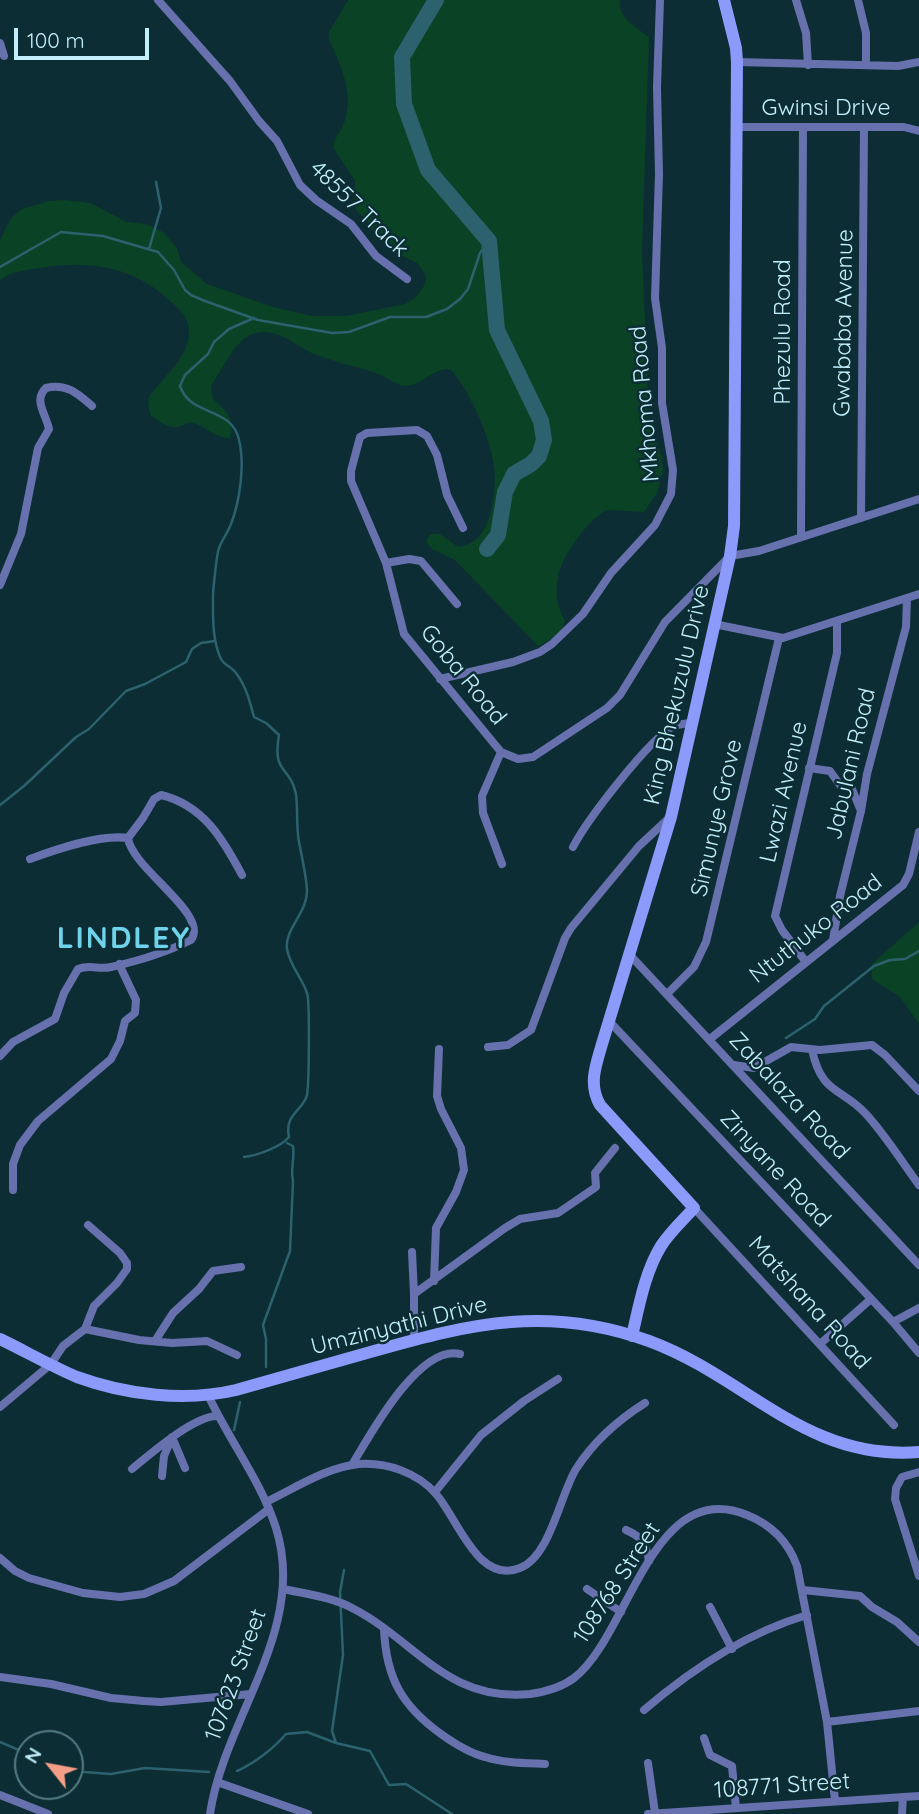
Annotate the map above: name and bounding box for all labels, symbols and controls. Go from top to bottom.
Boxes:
scale bar [18,14,152,58]
text: 100 m [27,27,85,53]
street label: Gwinsi Drive [762,94,890,122]
street label: 48557 Track [304,155,414,263]
street label: Gwababa Avenue [829,229,859,417]
street label: Phezulu Road [769,259,797,405]
street label: Mkhoma Road [624,325,666,483]
street label: King Bhekuzulu Drive [638,582,716,808]
street label: Goba Road [414,619,512,731]
street label: Jabulani Road [820,685,882,843]
street label: Lwazi Avenue [754,719,814,865]
street label: Simunye Grove [686,737,748,899]
street label: Ntuthuko Road [744,869,888,989]
district label: LINDLEY [58,921,190,957]
street label: Zabalaza Road [723,1027,855,1165]
street label: Zinyane Road [714,1105,836,1233]
street label: Matshana Road [742,1231,876,1375]
street label: Umzinyathi Drive [308,1291,490,1361]
street label: 108768 Street [568,1517,666,1649]
street label: 107623 Street [199,1605,273,1745]
north arrow [14,1730,84,1800]
text: N [19,1743,47,1767]
street label: 108771 Street [713,1767,851,1805]

